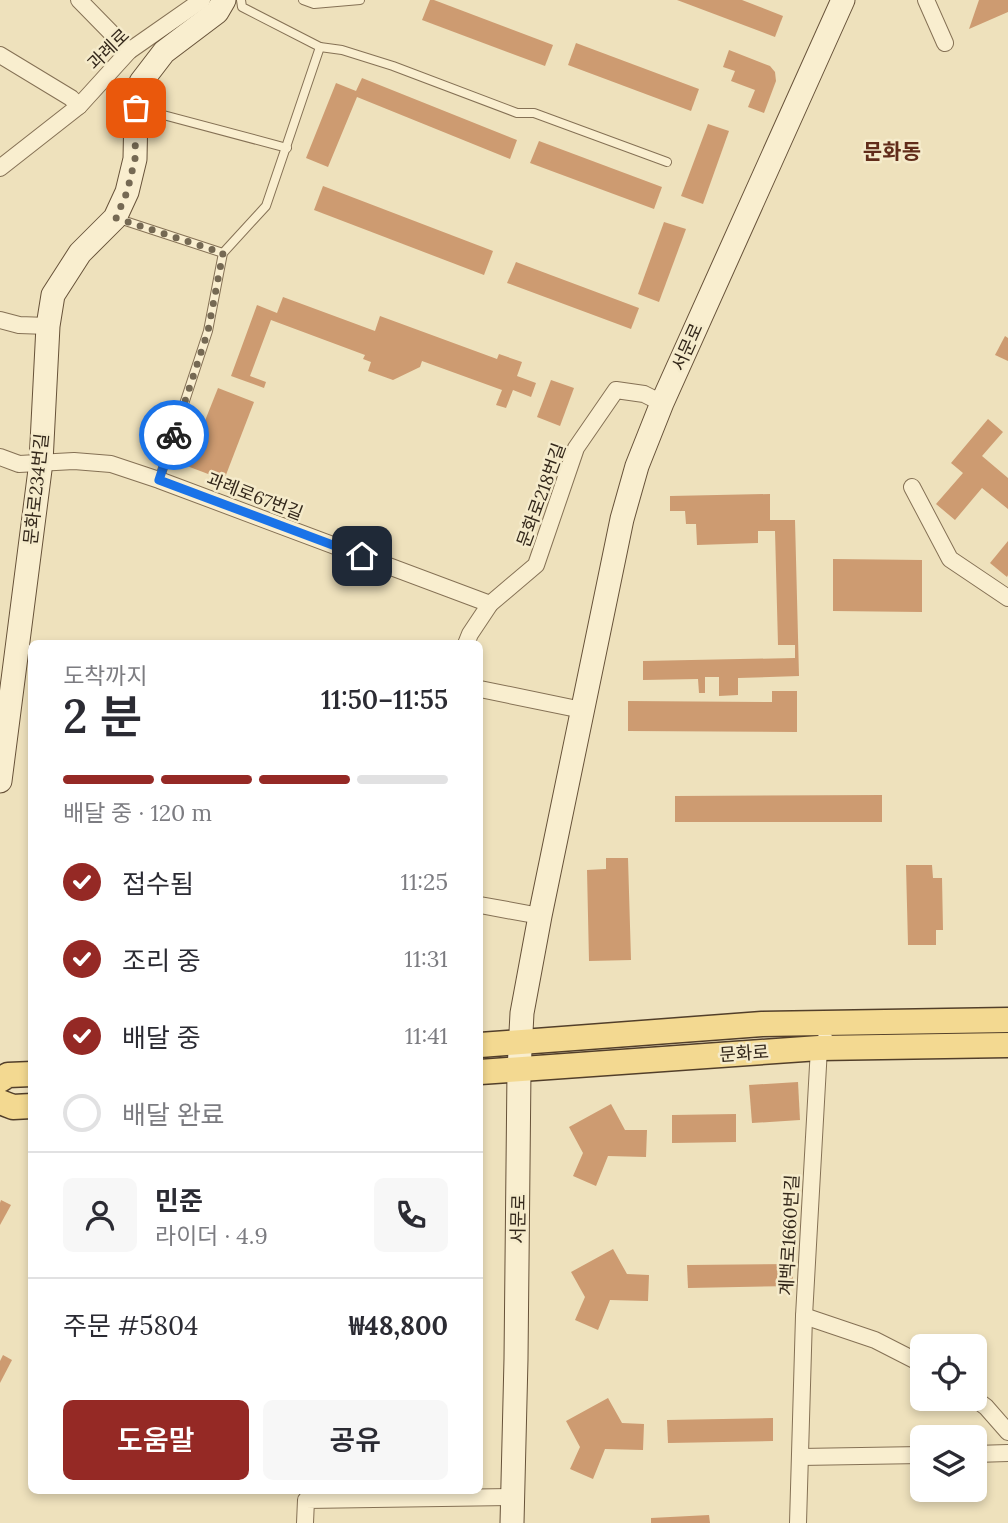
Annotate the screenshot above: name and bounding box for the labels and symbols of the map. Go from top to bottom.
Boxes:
street label: 과례로 [82,23,134,75]
pin [106,78,166,138]
district label: 문화동 [863,138,921,165]
street label: 서문로 [666,320,708,374]
courier [139,400,209,470]
street label: 문화로234번길 [19,432,53,546]
street label: 문화로218번길 [512,440,570,550]
street label: 과례로67번길 [204,467,306,525]
pin [332,526,392,586]
street label: 문화로 [718,1040,770,1066]
street label: 계백로1660번길 [774,1174,804,1296]
street label: 서문로 [506,1194,530,1244]

